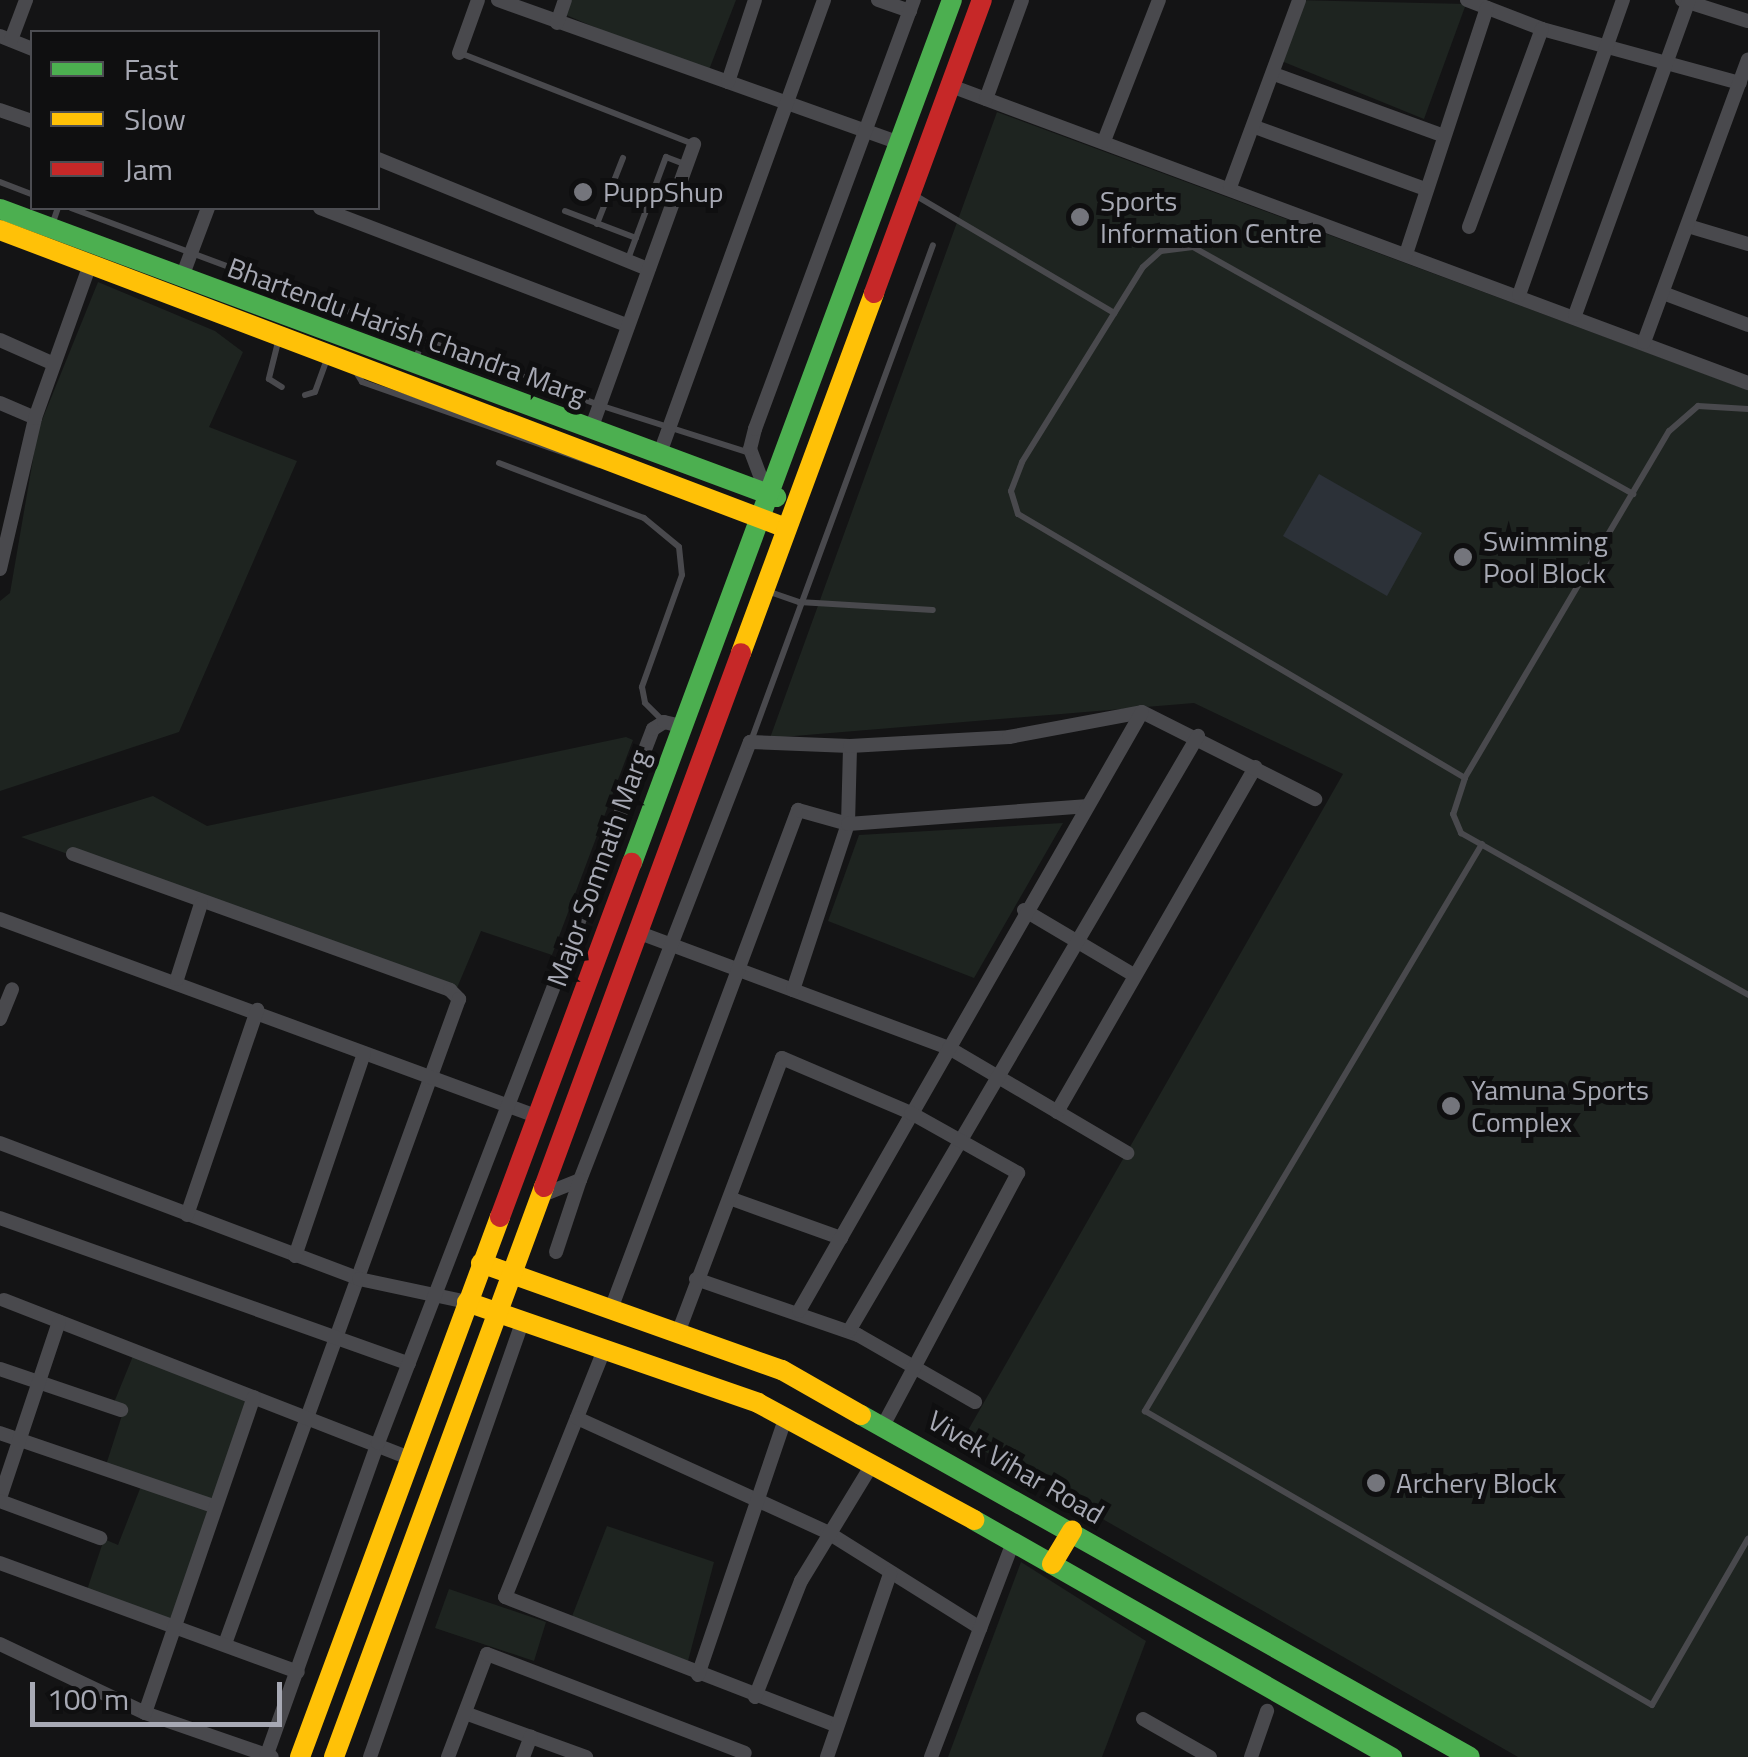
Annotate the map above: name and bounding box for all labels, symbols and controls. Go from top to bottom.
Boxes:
legend [30,30,380,210]
text: Fast [124,46,178,92]
text: Slow [124,96,186,142]
text: Jam [124,146,173,192]
place label: PuppShup [603,175,724,209]
marker: PuppShup [572,181,594,203]
place label: Sports Information Centre [1100,184,1322,250]
marker: Sports Information Centre [1069,206,1091,228]
street label: Bhartendu Harish Chandra Marg [223,250,591,412]
place label: Swimming Pool Block [1483,524,1608,590]
marker: Swimming Pool Block [1452,546,1474,568]
street label: Major Somnath Marg [540,745,656,991]
place label: Yamuna Sports Complex [1471,1073,1649,1139]
marker: Yamuna Sports Complex [1440,1095,1462,1117]
street label: Vivek Vihar Road [922,1403,1110,1531]
place label: Archery Block [1396,1466,1557,1500]
marker: Archery Block [1365,1472,1387,1494]
scale bar [35,1662,288,1724]
text: 100 m [47,1676,129,1722]

